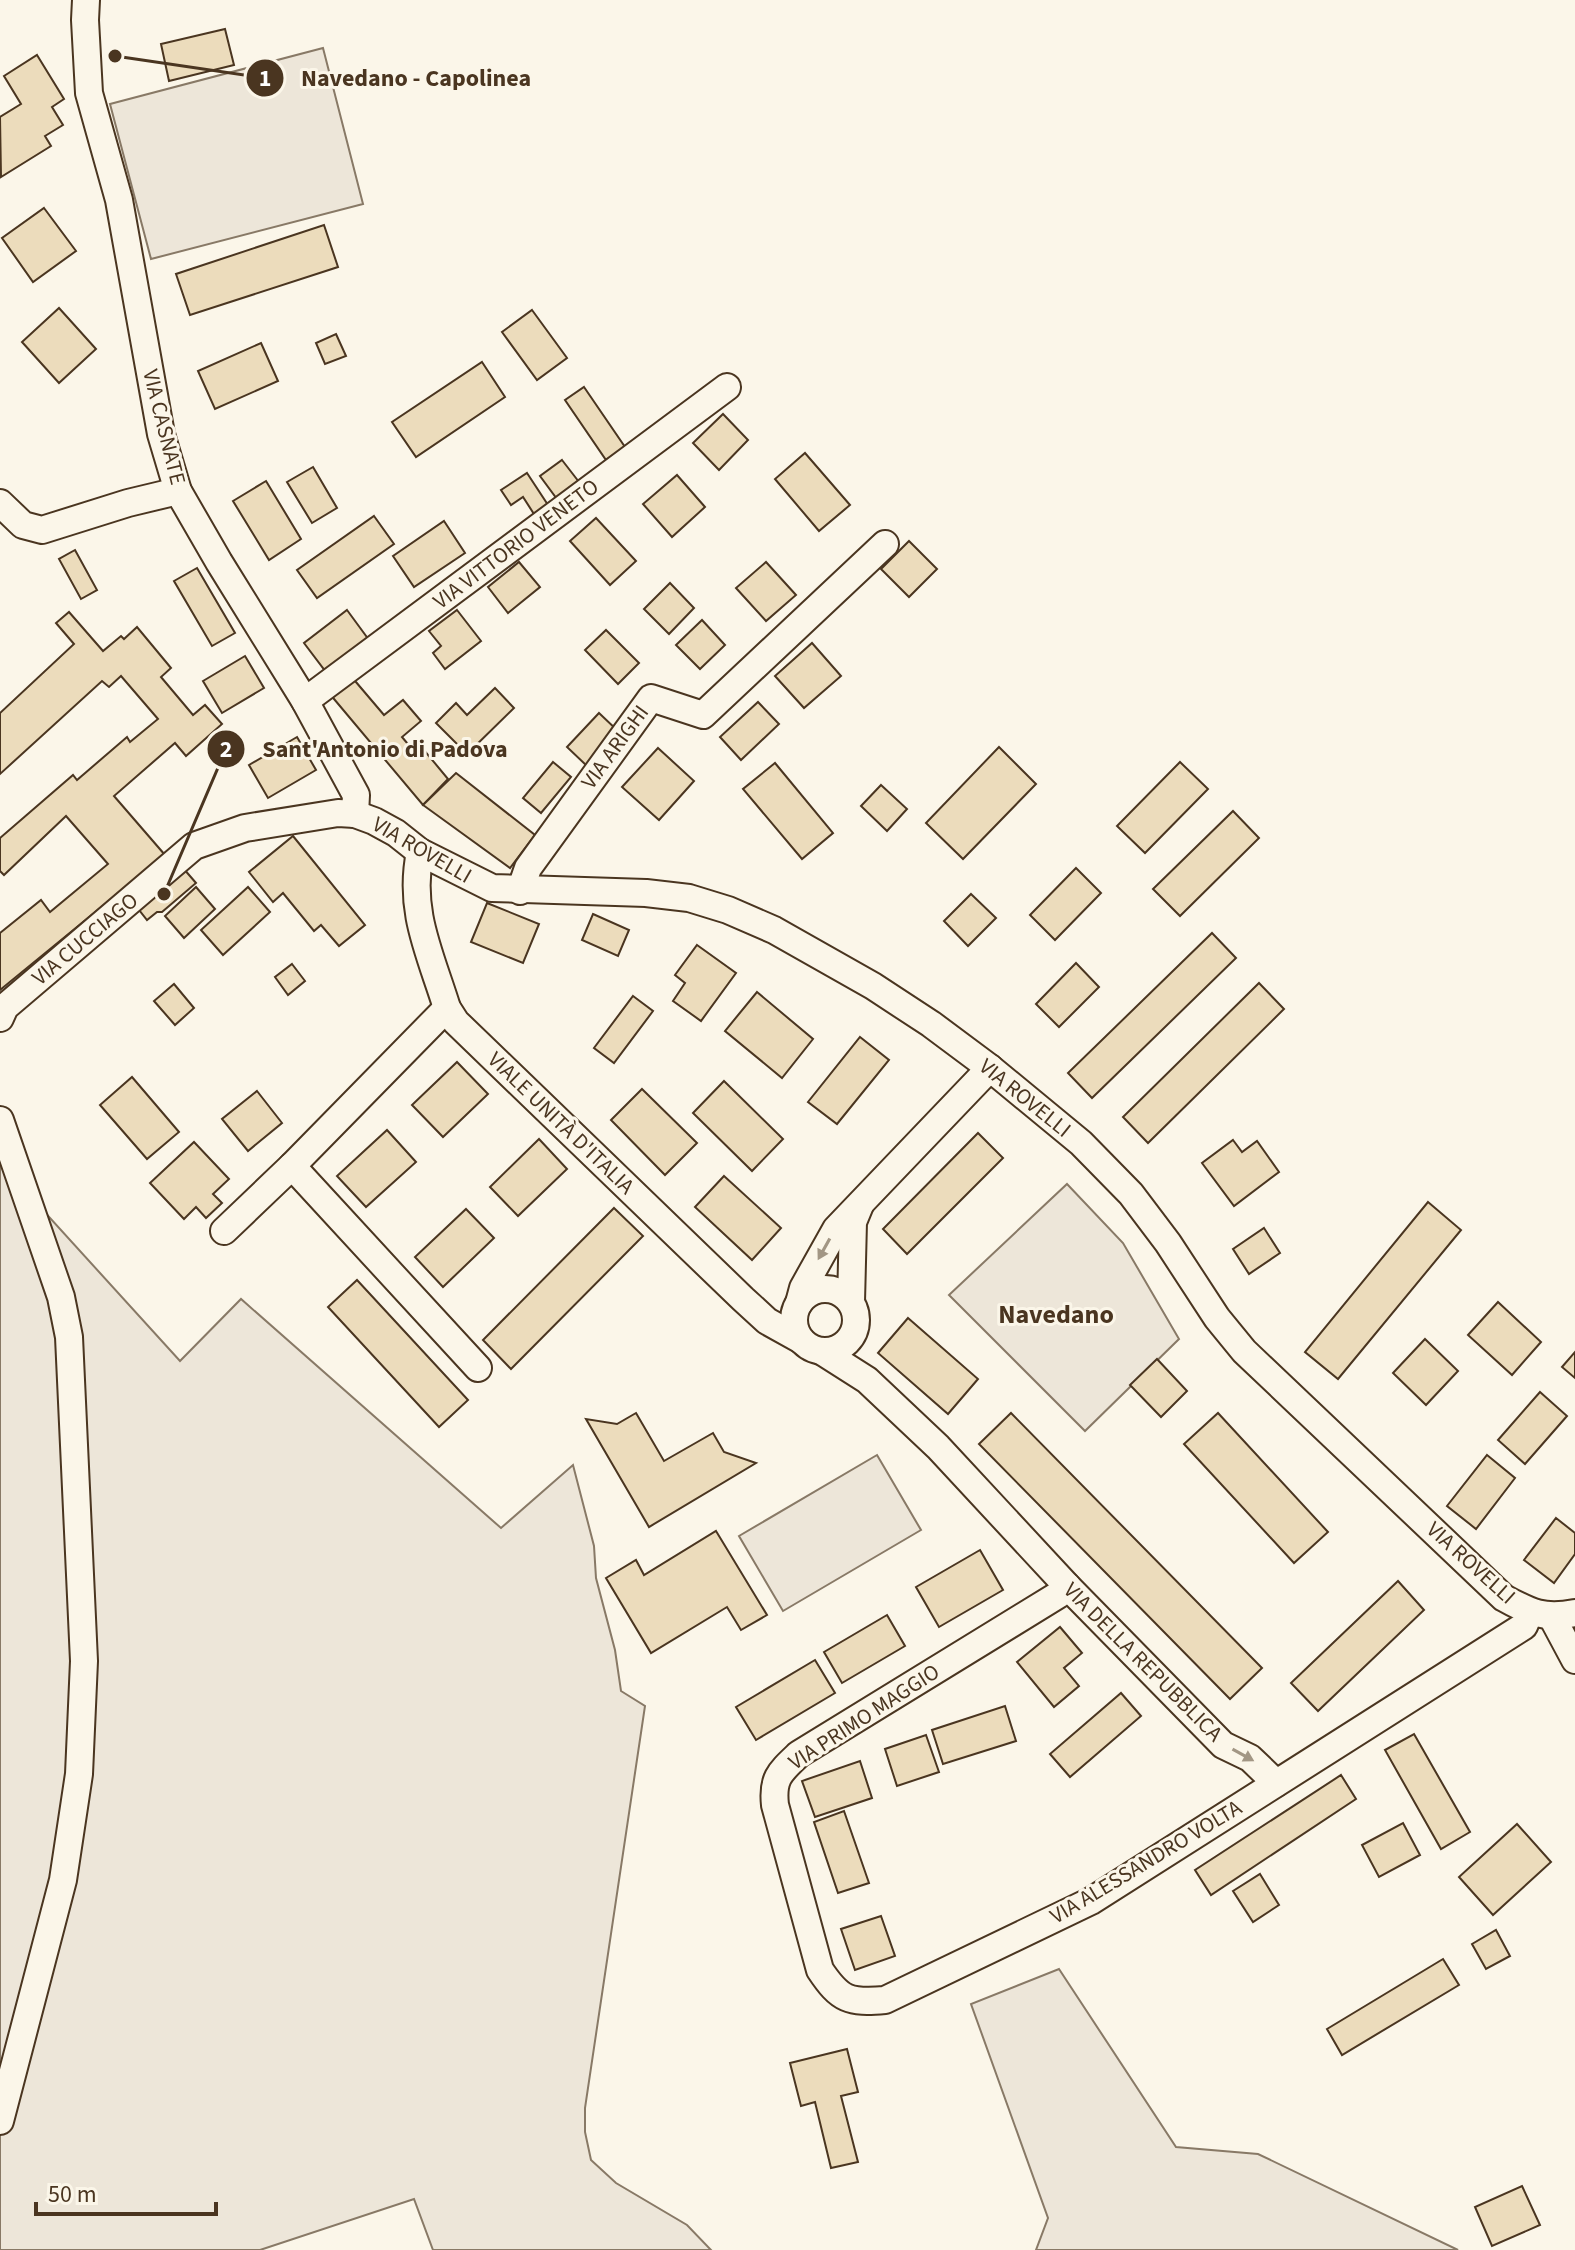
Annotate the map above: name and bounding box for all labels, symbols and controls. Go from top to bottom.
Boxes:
callout: Navedano - Capolinea [245,54,547,102]
text: 1 [259,61,271,96]
text: Navedano - Capolinea [301,61,531,96]
street label: VIA CASNATE [134,366,194,488]
street label: VIA VITTORIO VENETO [426,471,606,617]
street label: VIA ARIGHI [573,698,657,796]
callout: Sant'Antonio di Padova [206,725,524,773]
text: 2 [220,732,232,767]
text: Sant'Antonio di Padova [262,732,508,767]
street label: VIA ROVELLI [366,809,478,891]
street label: VIA CUCCIAGO [25,885,145,993]
street label: VIALE UNITÀ D'ITALIA [480,1044,642,1202]
street label: VIA ROVELLI [972,1051,1078,1145]
one-way arrow [818,1238,832,1260]
district label: Navedano [998,1296,1114,1333]
street label: VIA ROVELLI [1419,1514,1523,1612]
street label: VIA DELLA REPUBBLICA [1056,1575,1230,1749]
street label: VIA PRIMO MAGGIO [782,1656,946,1778]
one-way arrow [1232,1748,1254,1762]
street label: VIA ALESSANDRO VOLTA [1044,1792,1248,1932]
scale bar [36,2166,216,2216]
text: 50 m [48,2177,97,2212]

